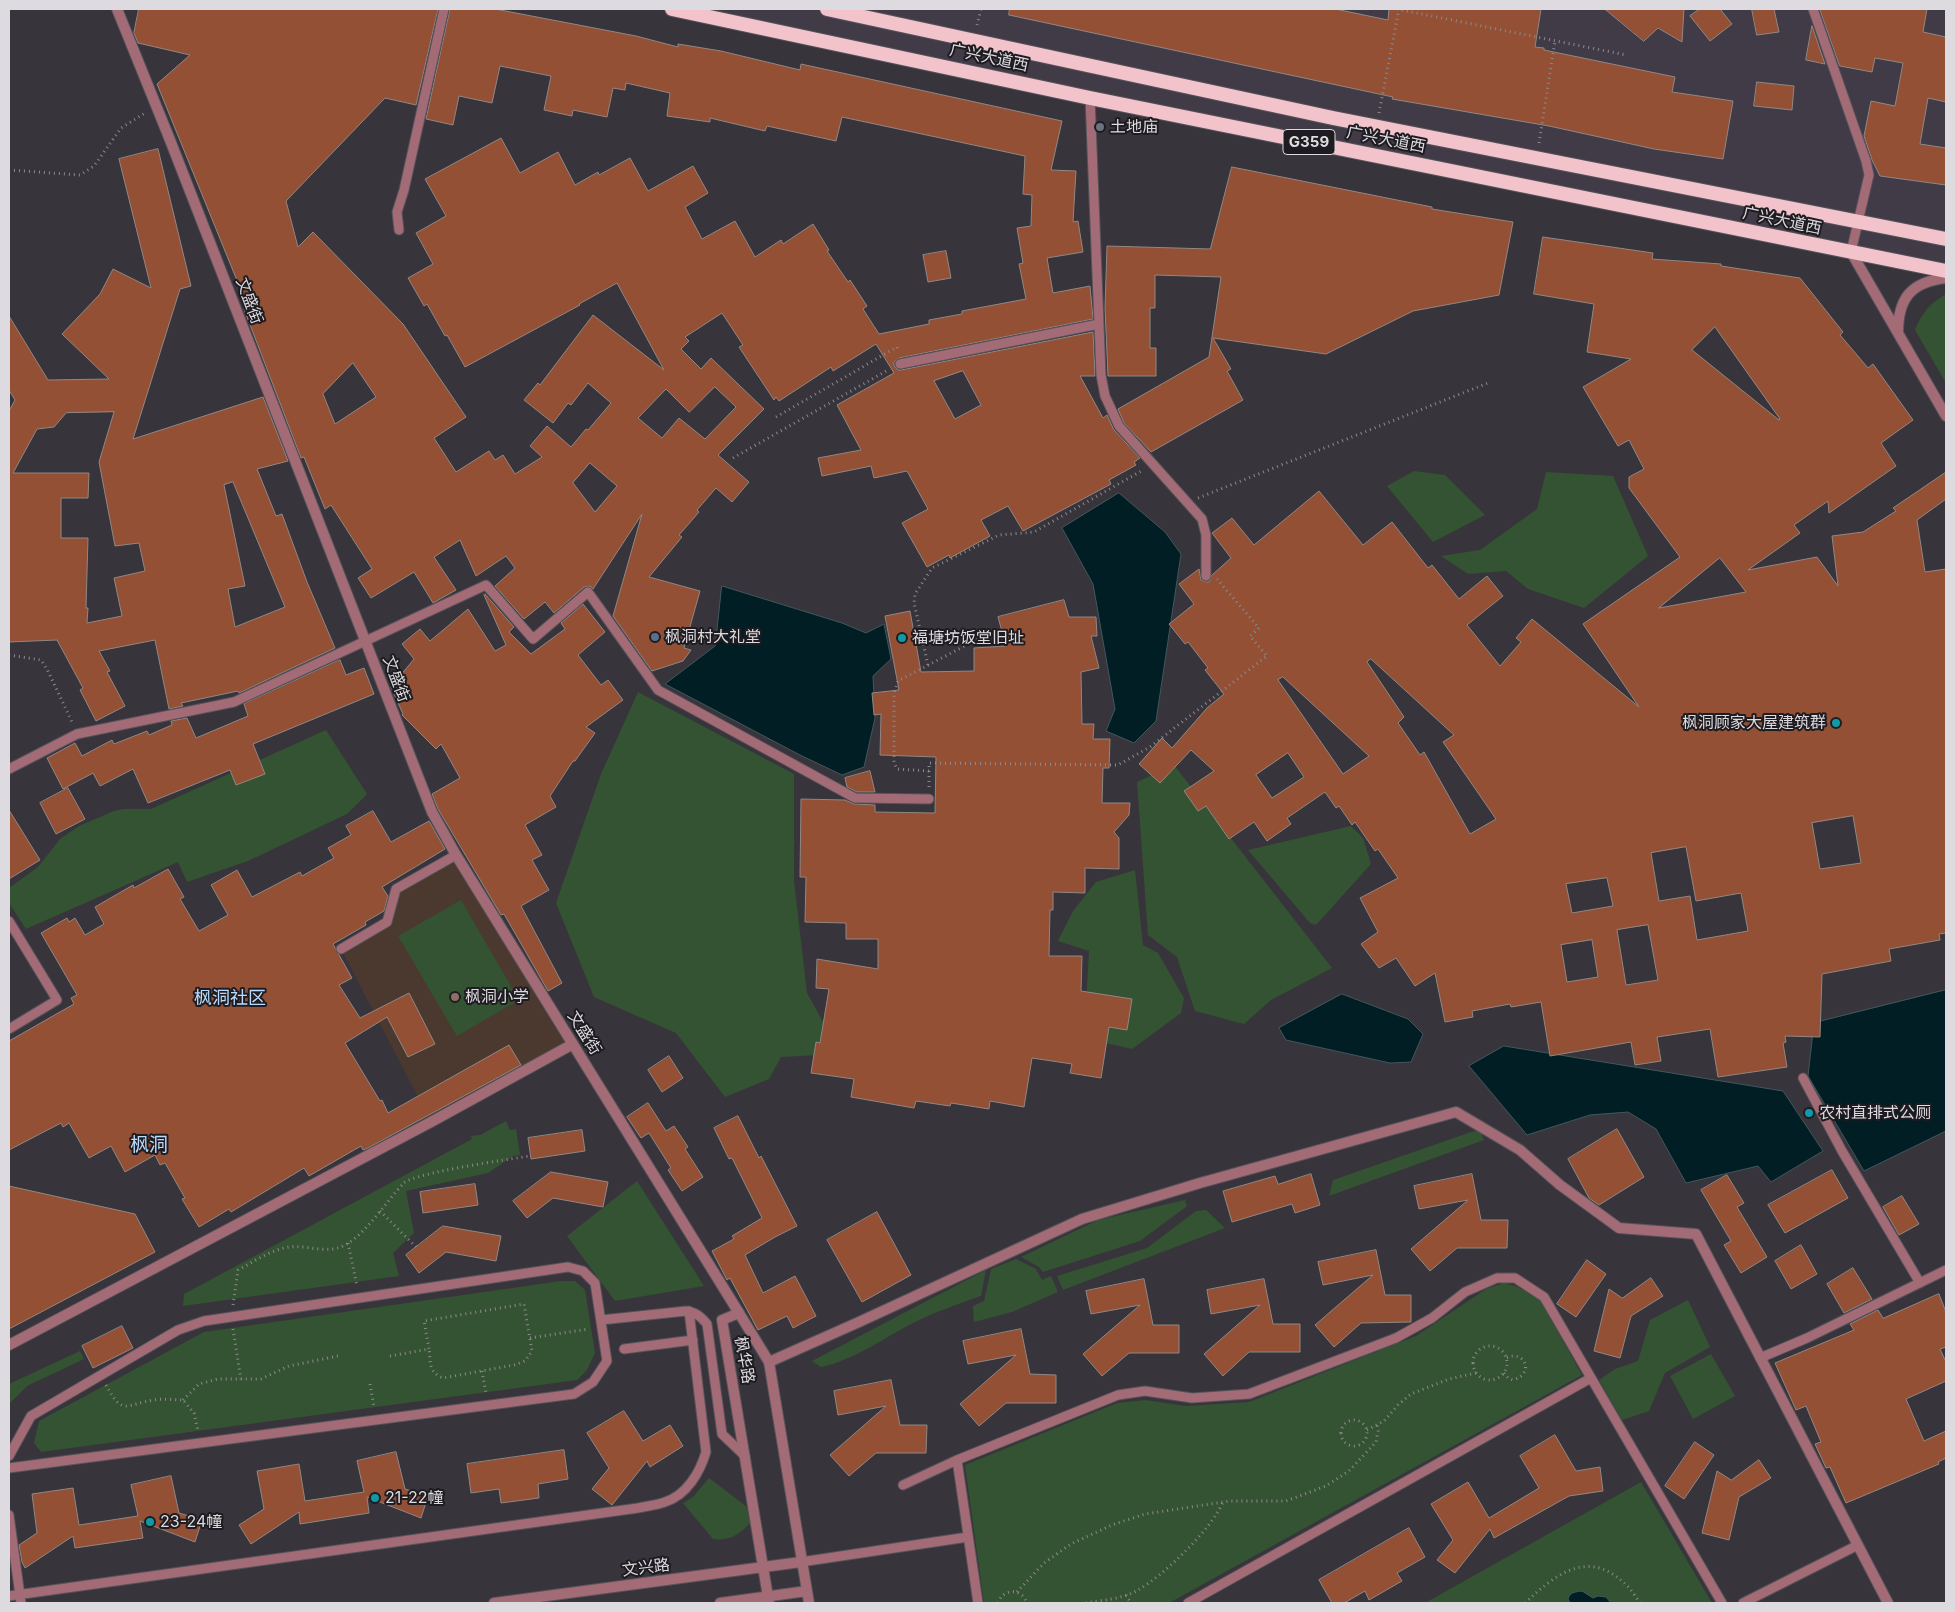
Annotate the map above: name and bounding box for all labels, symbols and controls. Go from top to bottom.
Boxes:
street label: 广兴大道西 [948,40,1030,76]
place label: 土地庙 [1110,117,1158,137]
marker: 土地庙 [1094,121,1106,133]
street label: 广兴大道西 [1345,123,1427,157]
road number: G359 [1283,130,1335,154]
street label: 广兴大道西 [1741,203,1823,239]
street label: 文盛街 [231,275,267,327]
place label: 枫洞村大礼堂 [665,627,761,647]
place label: 福塘坊饭堂旧址 [912,628,1024,648]
marker: 枫洞村大礼堂 [649,631,661,643]
marker: 福塘坊饭堂旧址 [896,632,908,644]
street label: 文盛街 [378,653,414,705]
place label: 枫洞顾家大屋建筑群 [1682,713,1826,733]
marker: 枫洞顾家大屋建筑群 [1830,717,1842,729]
place label: 枫洞小学 [465,987,529,1007]
district label: 枫洞社区 [194,988,266,1010]
marker: 枫洞小学 [449,991,461,1003]
street label: 文盛街 [563,1008,605,1058]
place label: 农村直排式公厕 [1819,1103,1931,1123]
marker: 农村直排式公厕 [1803,1107,1815,1119]
district label: 枫洞 [130,1134,168,1156]
street label: 枫华路 [730,1335,758,1385]
place label: 21-22幢 [385,1488,444,1508]
marker: 21-22幢 [369,1492,381,1504]
place label: 23-24幢 [160,1512,222,1532]
marker: 23-24幢 [144,1516,156,1528]
street label: 文兴路 [621,1556,671,1580]

